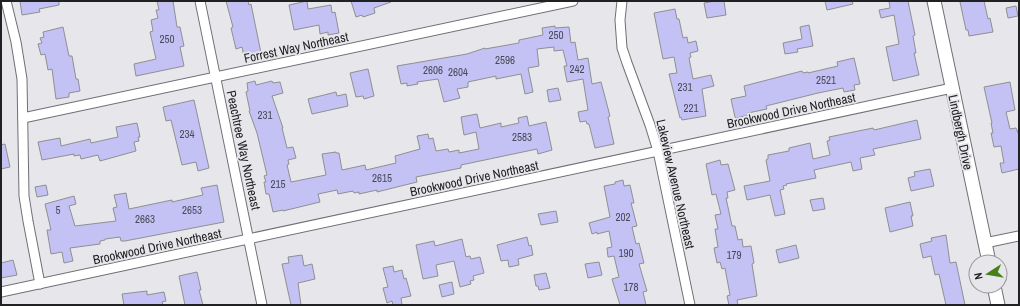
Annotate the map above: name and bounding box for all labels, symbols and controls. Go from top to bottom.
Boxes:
street label: Forrest Way Northeast [242,28,350,67]
house number: 250 [548,28,564,42]
house number: 250 [159,32,175,46]
house number: 2596 [495,53,515,67]
house number: 242 [569,62,585,76]
house number: 2606 [423,63,443,77]
house number: 2604 [448,65,468,79]
house number: 2521 [816,73,836,87]
house number: 231 [677,80,693,94]
street label: Peachtree Way Northeast [223,89,264,211]
street label: Brookwood Drive Northeast [725,89,857,132]
street label: Lindbergh Drive [944,93,977,171]
house number: 221 [683,101,699,115]
house number: 231 [257,108,273,122]
street label: Lakeview Avenue Northeast [652,118,699,251]
house number: 234 [179,127,195,141]
house number: 2583 [512,130,532,144]
street label: Brookwood Drive Northeast [408,157,540,200]
house number: 2615 [372,171,392,185]
house number: 215 [270,177,286,191]
house number: 5 [55,203,61,217]
house number: 2653 [182,203,202,217]
house number: 202 [615,210,631,224]
house number: 2663 [135,212,155,226]
street label: Brookwood Drive Northeast [91,225,223,268]
house number: 190 [618,246,634,260]
house number: 179 [726,248,742,262]
north arrow [968,254,1008,294]
text: N [971,271,986,281]
house number: 178 [623,280,639,294]

